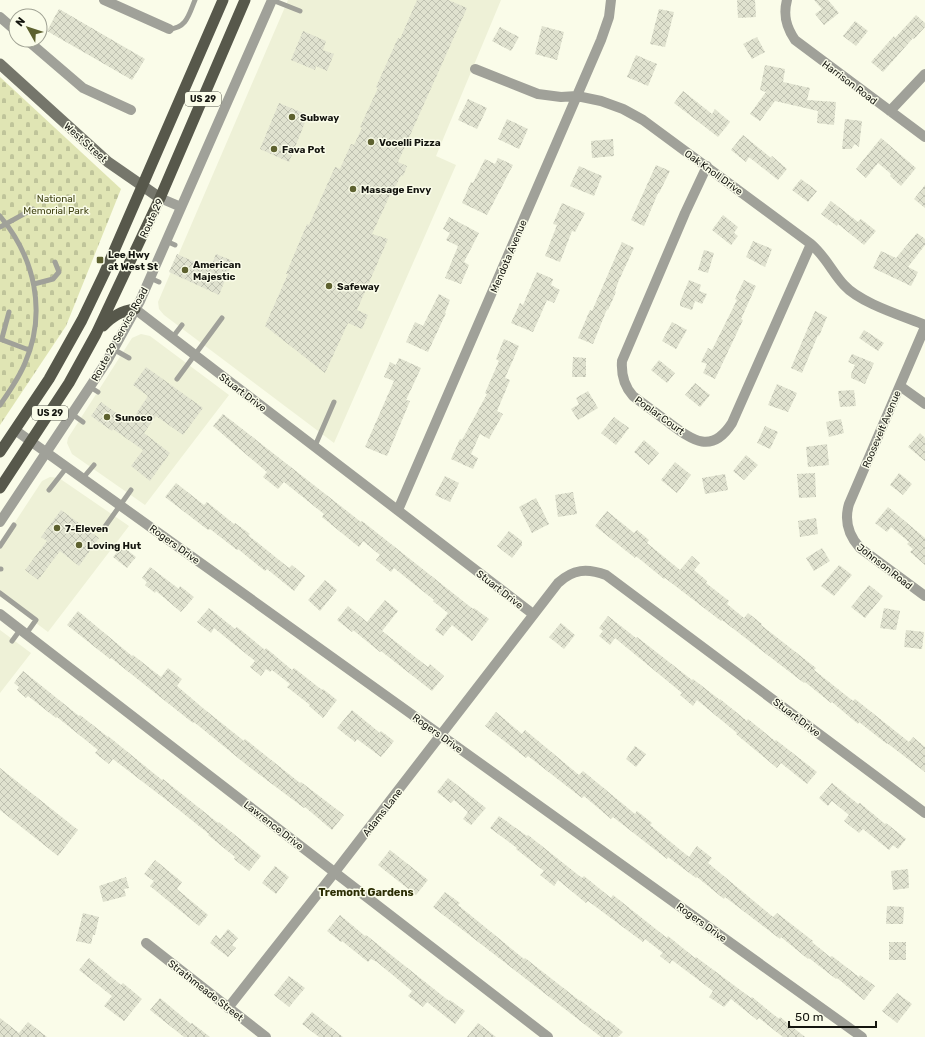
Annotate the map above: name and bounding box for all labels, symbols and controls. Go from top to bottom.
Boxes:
north arrow [8,8,48,48]
text: N [13,15,28,29]
street label: Harrison Road [820,58,879,107]
road number: US 29 [185,92,221,106]
marker: Subway [287,112,297,122]
place label: Subway [300,112,339,124]
street label: West Street [61,120,109,165]
marker: Vocelli Pizza [366,137,376,147]
place label: Vocelli Pizza [379,137,441,149]
marker: Fava Pot [269,144,279,154]
place label: Fava Pot [282,144,325,156]
street label: Oak Knoll Drive [682,148,745,198]
marker: Massage Envy [348,184,358,194]
place label: Massage Envy [361,184,431,196]
park label: National Memorial Park [23,193,90,217]
street label: Route 29 [138,197,166,240]
street label: Mendota Avenue [488,218,530,295]
place label: Lee Hwy at West St [108,249,159,273]
marker: Lee Hwy at West St [95,255,105,265]
place label: American Majestic [193,259,241,283]
marker: American Majestic [180,265,190,275]
marker: Safeway [324,281,334,291]
place label: Safeway [337,281,380,293]
street label: Route 29 Service Road [89,285,151,383]
street label: Stuart Drive [216,371,269,415]
street label: Roosevelt Avenue [860,388,904,470]
street label: Poplar Court [632,394,687,438]
road number: US 29 [32,406,68,420]
marker: Sunoco [102,412,112,422]
place label: Sunoco [115,412,153,424]
marker: 7-Eleven [52,523,62,533]
place label: 7-Eleven [65,523,108,535]
street label: Rogers Drive [147,523,202,567]
marker: Loving Hut [74,540,84,550]
place label: Loving Hut [87,540,141,552]
street label: Johnson Road [854,541,915,592]
street label: Stuart Drive [474,568,525,612]
street label: Stuart Drive [770,696,823,740]
street label: Rogers Drive [410,712,465,756]
street label: Adams Lane [360,786,405,839]
street label: Lawrence Drive [241,799,306,853]
district label: Tremont Gardens [318,886,414,899]
street label: Rogers Drive [674,901,729,945]
street label: Strathmeade Street [165,958,245,1024]
scale bar [789,1003,876,1029]
text: 50 m [795,1010,823,1024]

